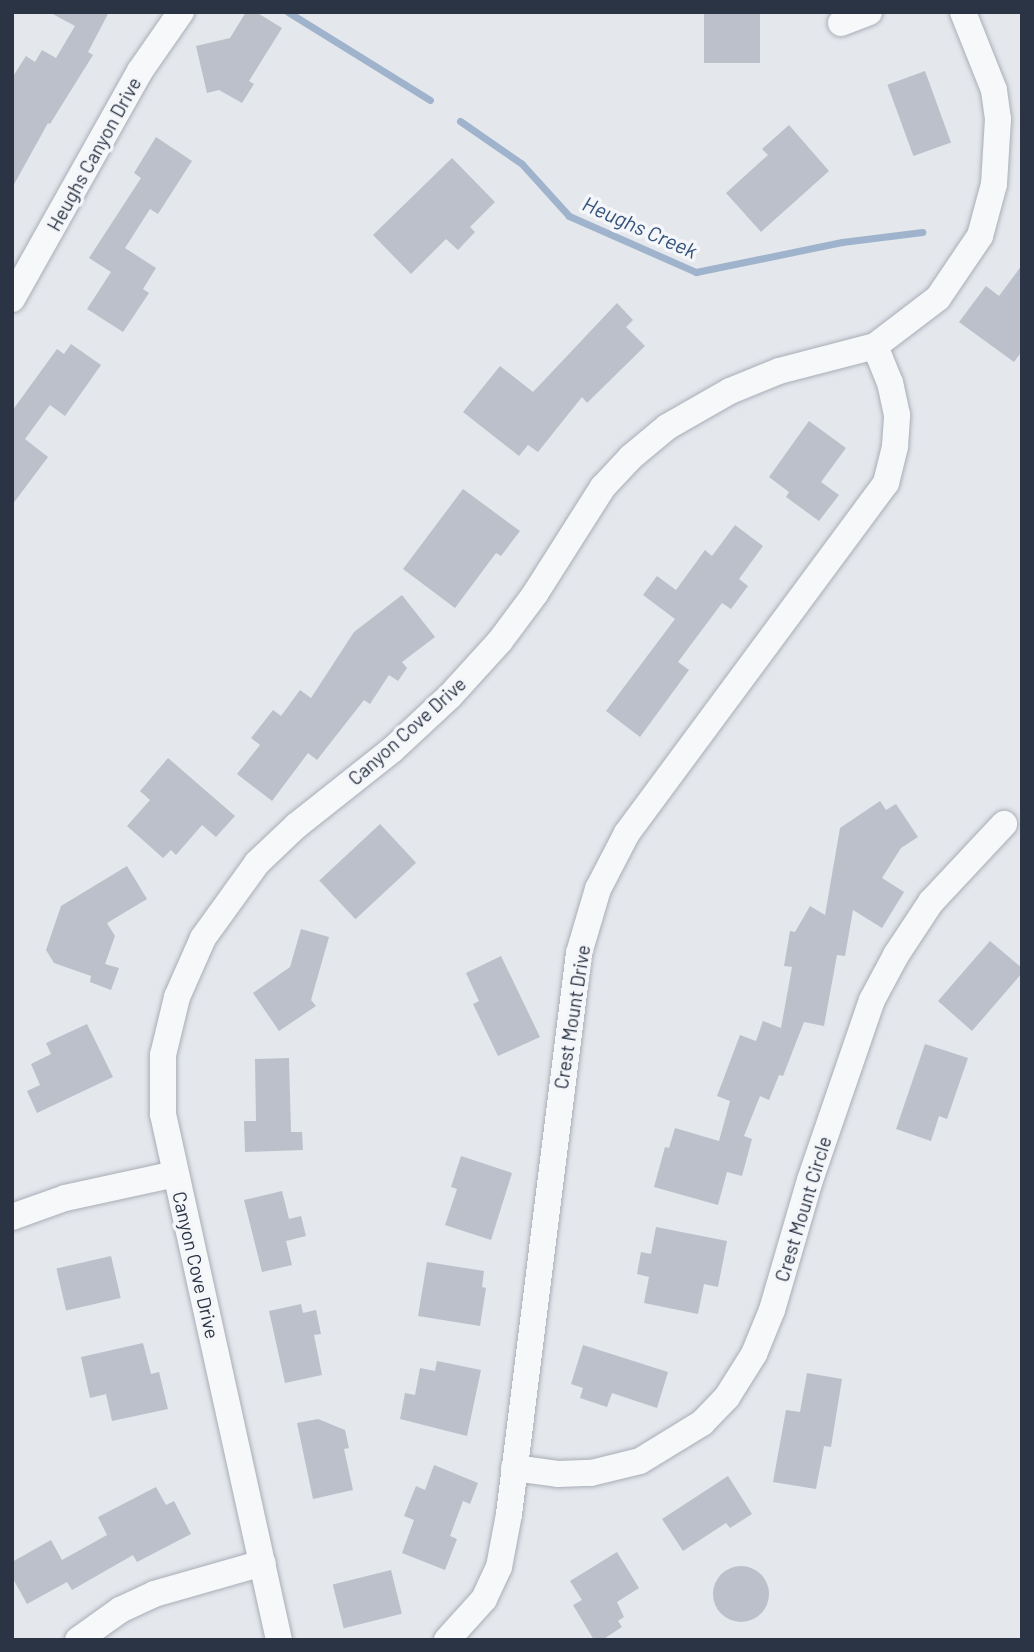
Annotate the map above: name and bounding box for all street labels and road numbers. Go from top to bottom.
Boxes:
street label: Heughs Canyon Drive [42,73,146,235]
street label: Canyon Cove Drive [343,672,471,790]
street label: Crest Mount Drive [549,943,595,1091]
street label: Crest Mount Circle [770,1134,836,1284]
street label: Canyon Cove Drive [168,1189,224,1341]

